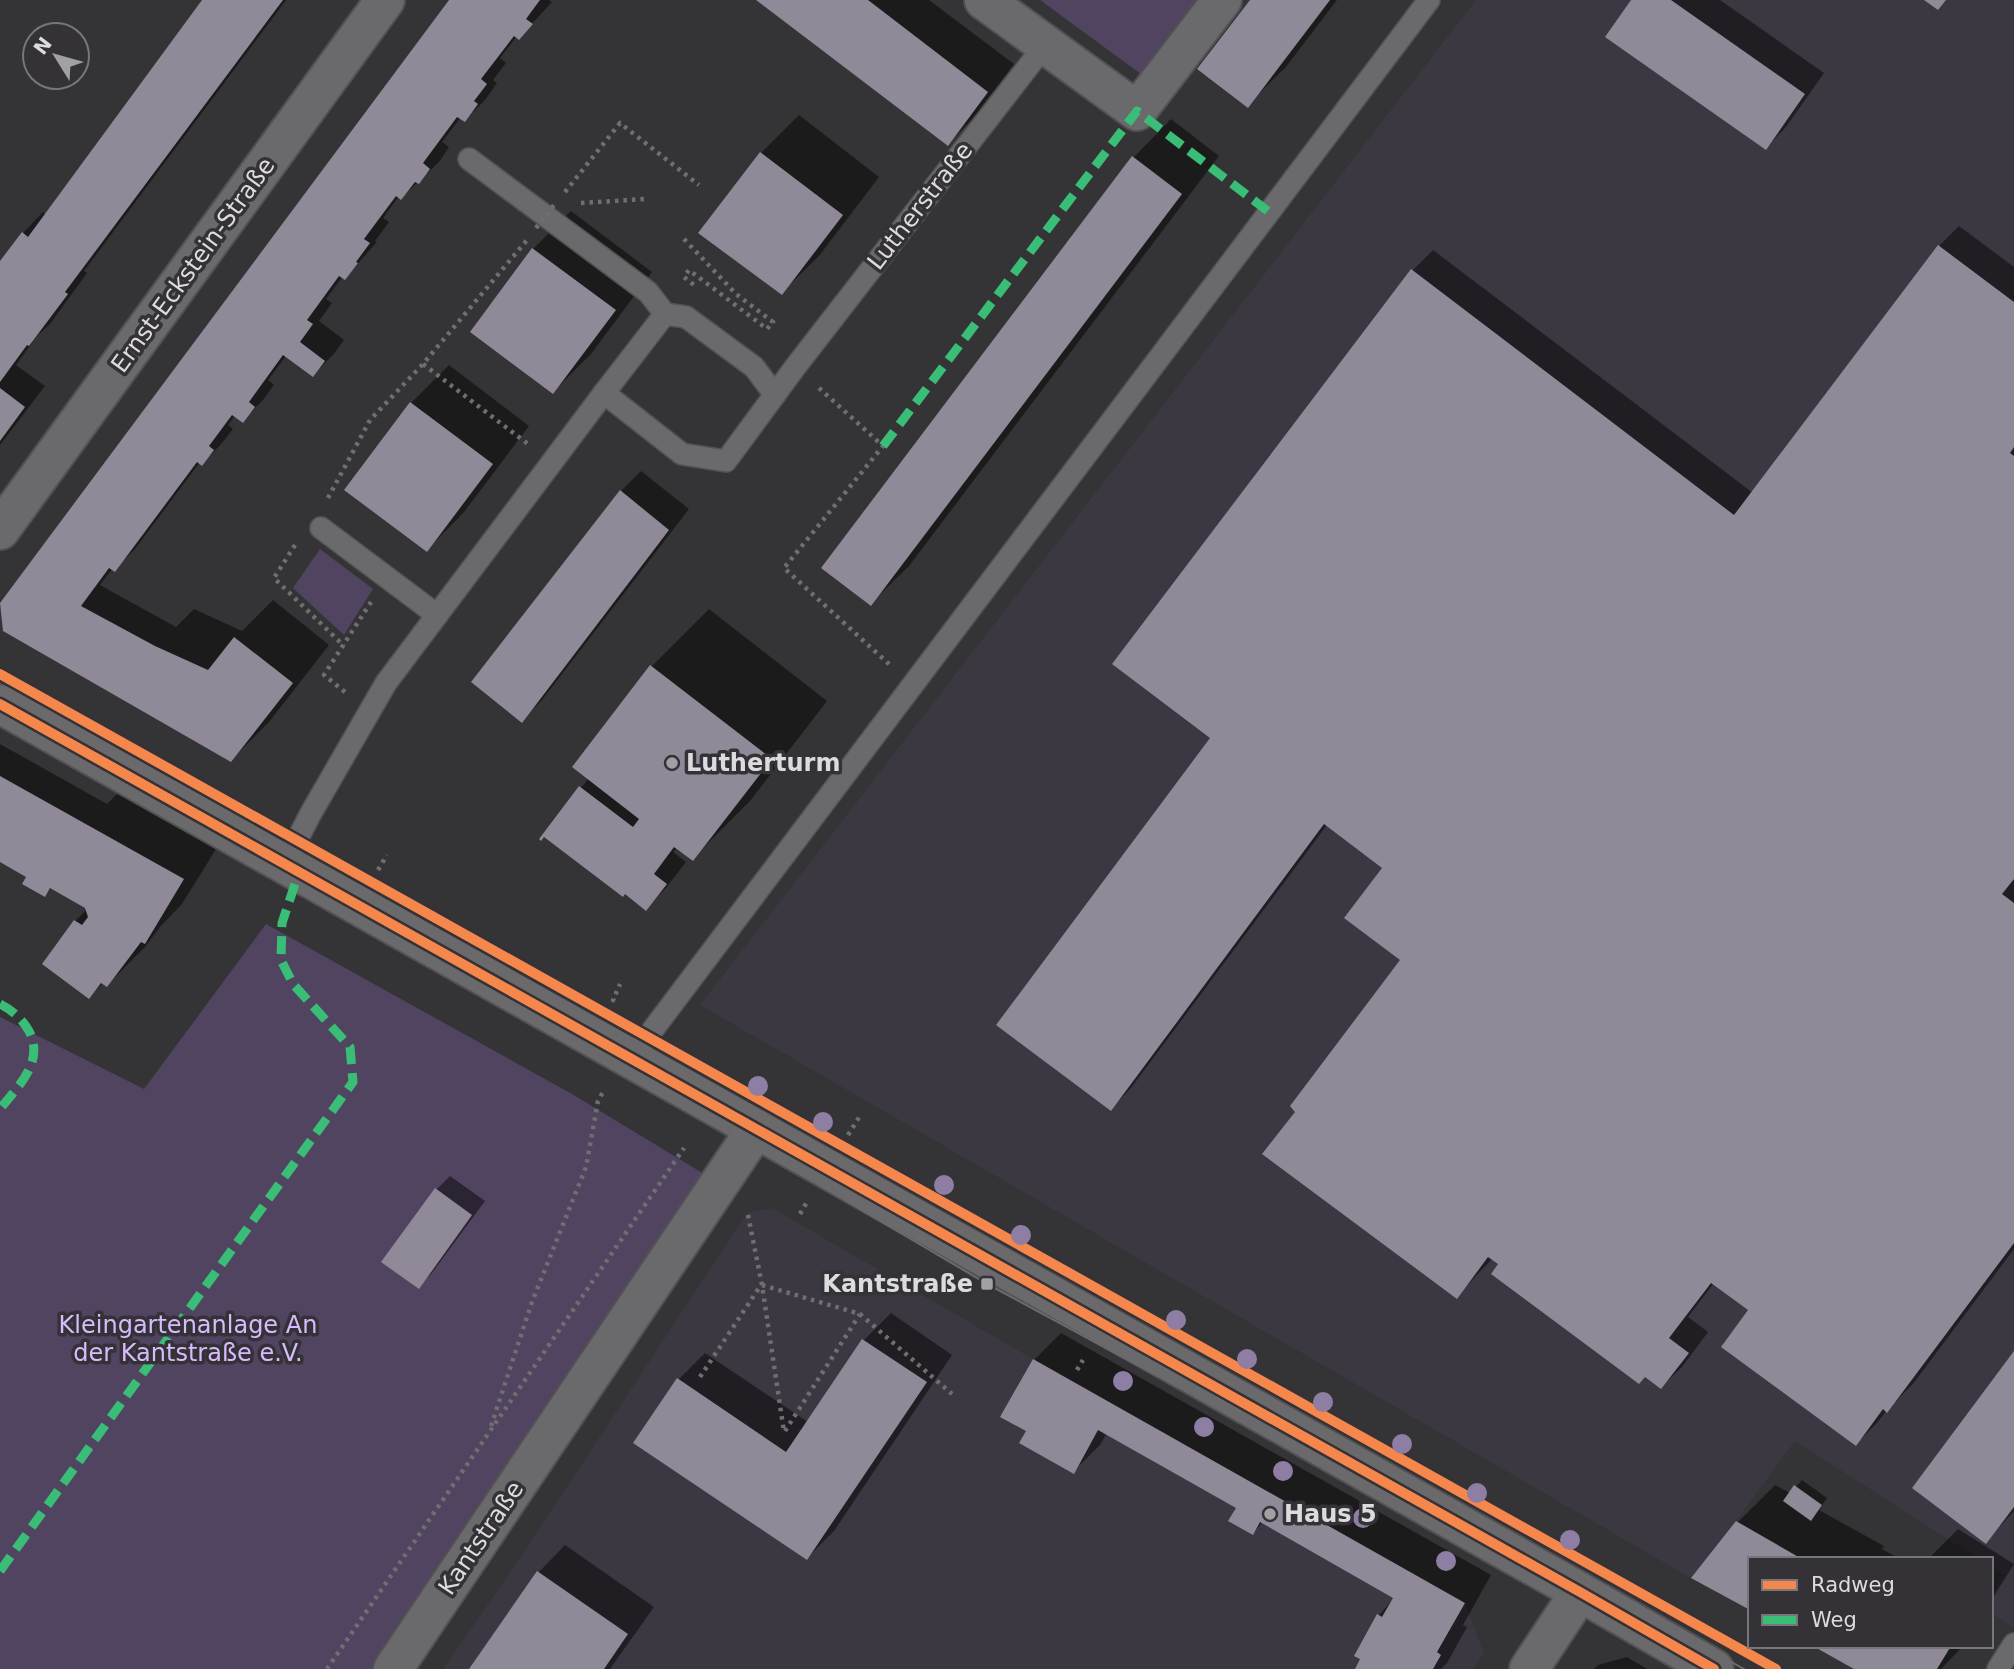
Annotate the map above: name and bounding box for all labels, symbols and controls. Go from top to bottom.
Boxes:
north arrow [21,21,91,91]
text: N [29,33,56,59]
street label: Lutherstraße [862,137,978,275]
street label: Ernst-Eckstein-Straße [106,152,280,378]
place label: Lutherturm [686,749,840,777]
marker: Lutherturm [664,755,680,771]
place label: Kantstraße [822,1270,973,1298]
marker: Kantstraße [979,1276,995,1292]
park label: Kleingartenanlage An der Kantstraße e.V. [59,1311,317,1367]
street label: Kantstraße [433,1476,529,1600]
place label: Haus 5 [1284,1500,1377,1528]
marker: Haus 5 [1262,1506,1278,1522]
legend [1748,1557,1993,1648]
text: Radweg [1811,1573,1895,1597]
text: Weg [1811,1608,1857,1632]

